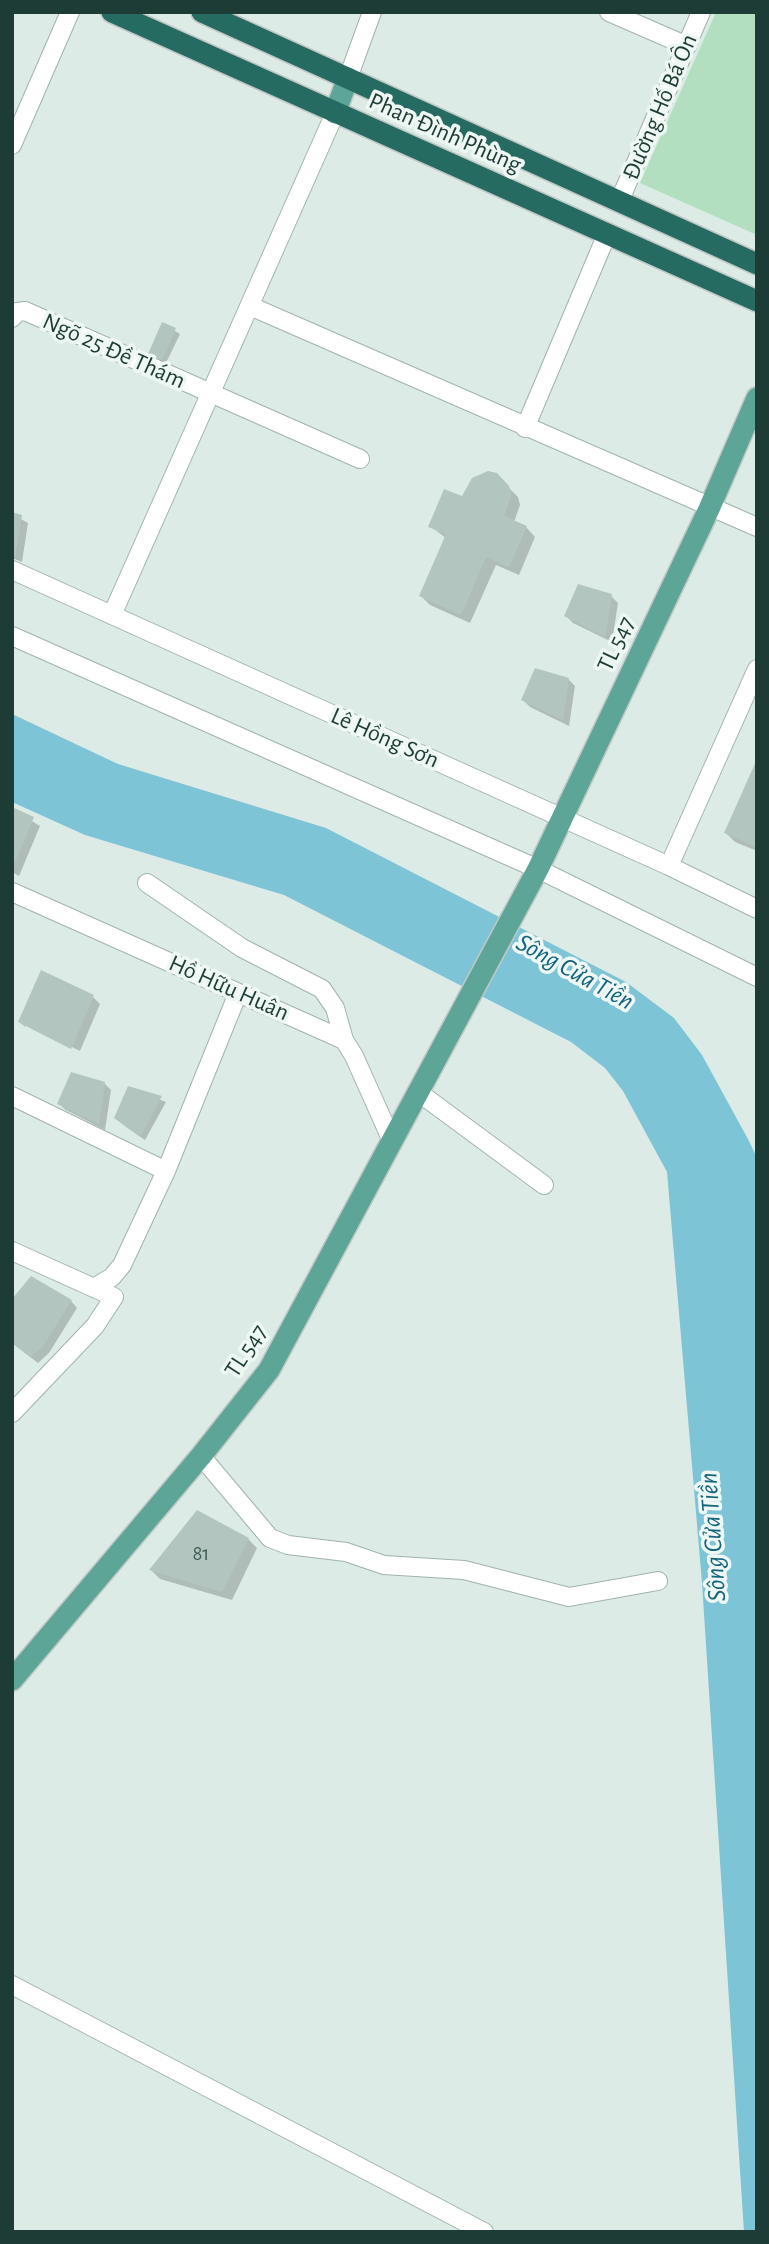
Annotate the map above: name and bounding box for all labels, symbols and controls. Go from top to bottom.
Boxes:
street label: Đường Hố Bá Ôn [616,30,704,184]
street label: Phan Đình Phùng [364,87,526,179]
street label: Ngõ 25 Đề Thám [38,307,190,395]
street label: TL 547 [591,612,641,676]
street label: Lê Hồng Sơn [326,701,444,775]
water label: Sông Cửa Tiền [511,927,639,1017]
street label: Hồ Hữu Huân [164,949,294,1027]
street label: TL 547 [218,1319,274,1383]
water label: Sông Cửa Tiền [693,1471,733,1603]
house number: 81 [192,1541,210,1567]

